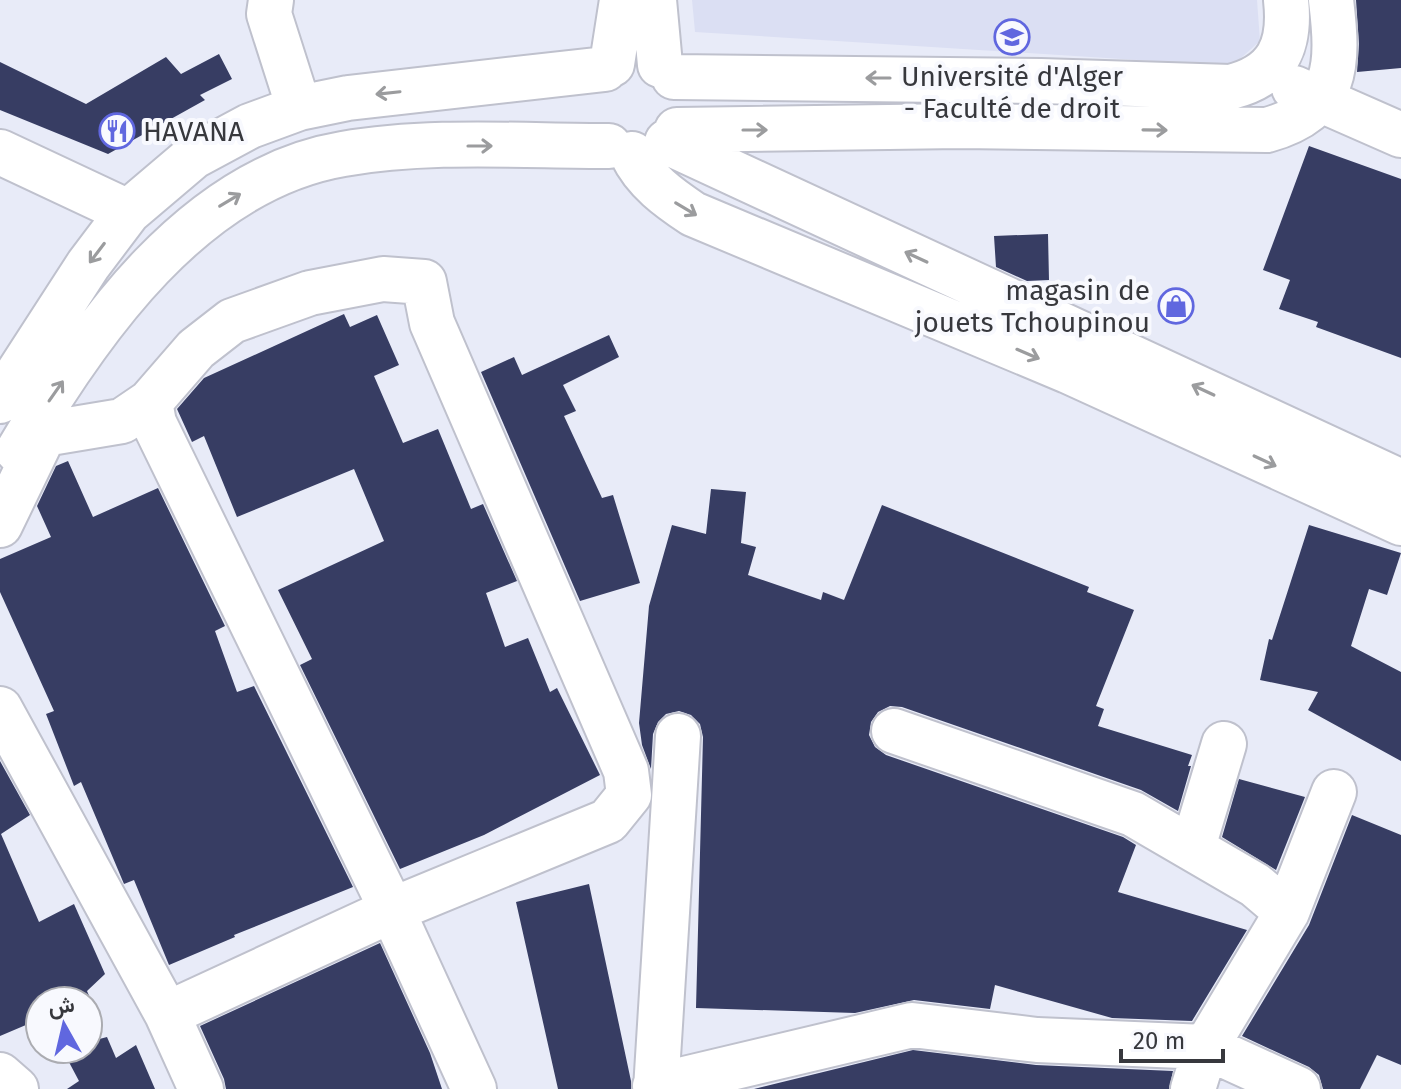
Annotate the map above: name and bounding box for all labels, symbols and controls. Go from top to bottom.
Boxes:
school or university icon: Université d'Alger - Faculté de droit [993,18,1031,56]
place label: Université d'Alger - Faculté de droit [901,60,1123,125]
one-way arrow [865,70,892,86]
one-way arrow [375,86,402,101]
restaurant icon: HAVANA [98,112,136,150]
place label: HAVANA [143,115,244,148]
one-way arrow [741,122,768,138]
one-way arrow [1141,122,1168,138]
one-way arrow [466,138,493,154]
one-way arrow [218,192,241,208]
one-way arrow [674,201,697,217]
one-way arrow [89,242,106,263]
one-way arrow [905,249,929,264]
place label: magasin de jouets Tchoupinou [914,274,1150,339]
shop icon: magasin de jouets Tchoupinou [1157,287,1195,325]
one-way arrow [1015,347,1040,362]
one-way arrow [48,380,64,402]
one-way arrow [1191,382,1215,397]
one-way arrow [1252,454,1277,469]
north arrow [24,985,104,1065]
text: ش [46,990,76,1021]
scale bar [1121,1013,1223,1063]
text: 20 m [1133,1027,1185,1055]

